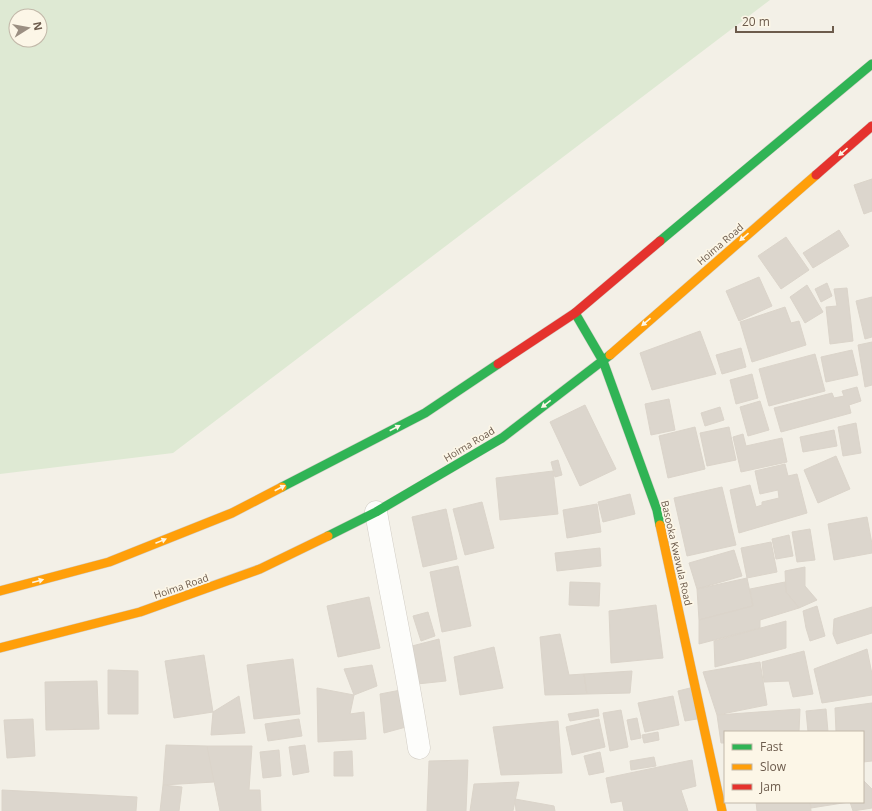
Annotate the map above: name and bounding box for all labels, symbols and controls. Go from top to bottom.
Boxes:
north arrow [8,8,48,48]
scale bar [736,8,833,34]
text: 20 m [742,13,770,30]
text: N [30,20,47,32]
one-way arrow [837,147,848,156]
street label: Hoima Road [694,220,746,268]
one-way arrow [740,232,749,241]
one-way arrow [641,318,652,327]
one-way arrow [540,400,551,409]
street label: Hoima Road [441,423,497,465]
one-way arrow [389,425,401,431]
one-way arrow [274,485,286,491]
street label: Basooka Kwavula Road [658,499,696,607]
one-way arrow [156,537,168,543]
street label: Hoima Road [152,570,210,602]
one-way arrow [31,577,44,583]
legend [724,731,864,803]
text: Fast [760,738,783,755]
text: Slow [760,758,787,775]
text: Jam [759,778,781,795]

